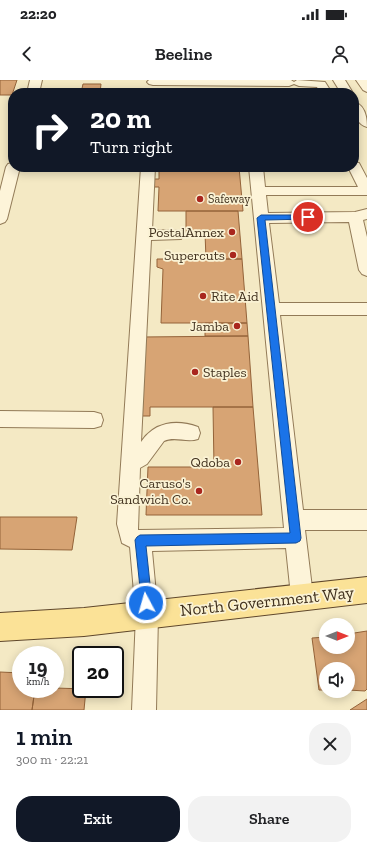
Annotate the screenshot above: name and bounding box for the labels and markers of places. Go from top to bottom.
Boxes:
place label: Safeway [208,192,251,206]
marker: Safeway [195,194,205,204]
pin [291,200,325,234]
place label: PostalAnnex [149,224,224,241]
marker: PostalAnnex [227,227,237,237]
place label: Supercuts [164,247,225,264]
marker: Supercuts [228,250,238,260]
place label: Rite Aid [211,288,259,305]
marker: Rite Aid [198,291,208,301]
place label: Jamba [190,318,229,335]
marker: Jamba [232,321,242,331]
place label: Staples [203,364,247,381]
marker: Staples [190,367,200,377]
place label: Qdoba [191,454,230,471]
marker: Qdoba [233,457,243,467]
place label: Caruso's Sandwich Co. [110,475,191,508]
marker: Caruso's Sandwich Co. [194,486,204,496]

